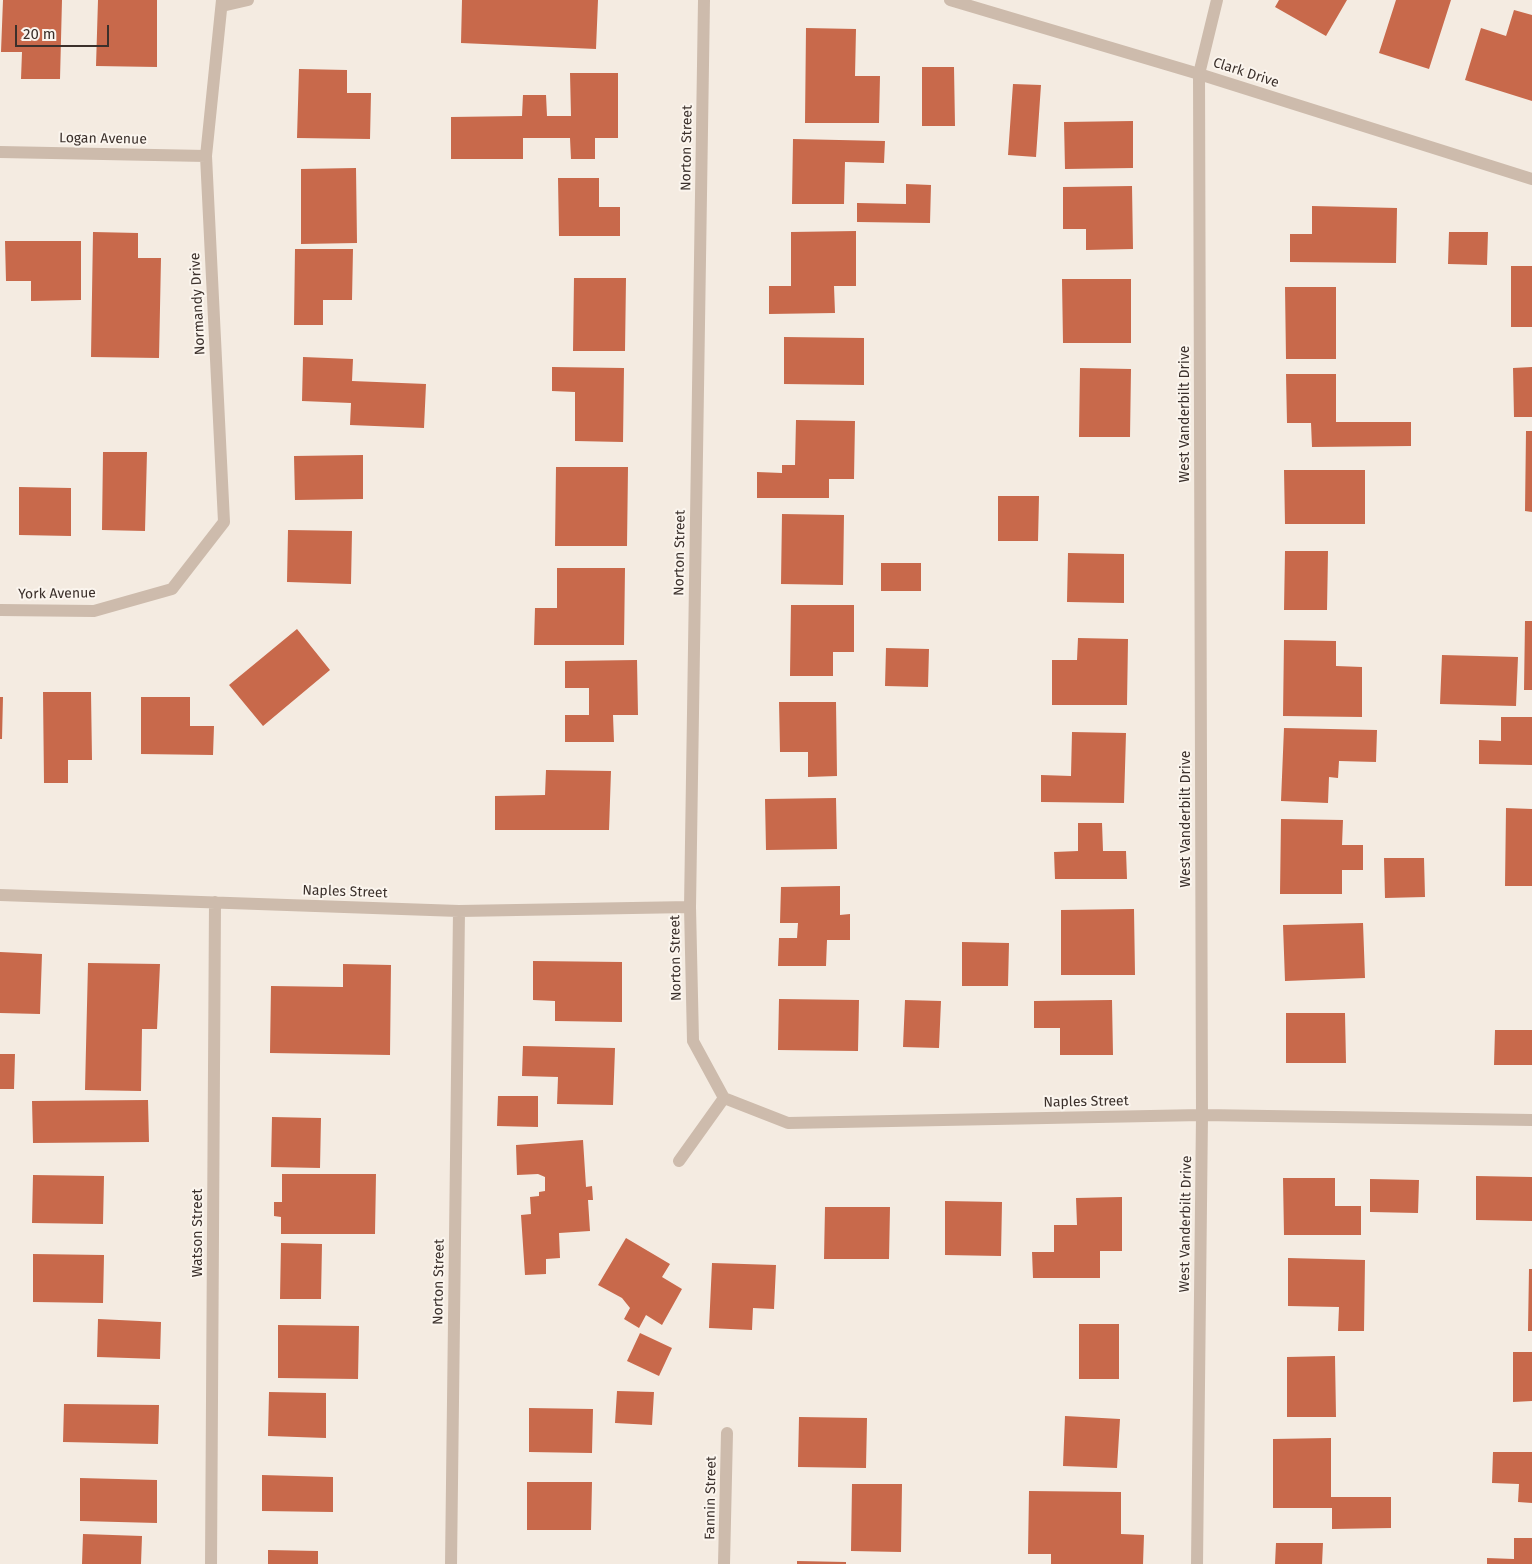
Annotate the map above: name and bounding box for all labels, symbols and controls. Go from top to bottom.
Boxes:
scale bar [18,15,111,47]
text: 20 m [23,25,56,43]
street label: Clark Drive [1211,54,1281,92]
street label: Norton Street [678,105,696,191]
street label: Logan Avenue [59,130,147,148]
street label: Normandy Drive [187,252,209,356]
street label: West Vanderbilt Drive [1177,346,1193,482]
street label: Norton Street [671,510,689,596]
street label: York Avenue [18,585,96,603]
street label: West Vanderbilt Drive [1178,751,1194,887]
street label: Naples Street [302,882,388,902]
street label: Norton Street [667,915,685,1001]
street label: Naples Street [1043,1093,1129,1111]
street label: West Vanderbilt Drive [1176,1155,1196,1293]
street label: Watson Street [190,1189,206,1277]
street label: Norton Street [430,1239,448,1325]
street label: Fannin Street [702,1456,720,1540]

